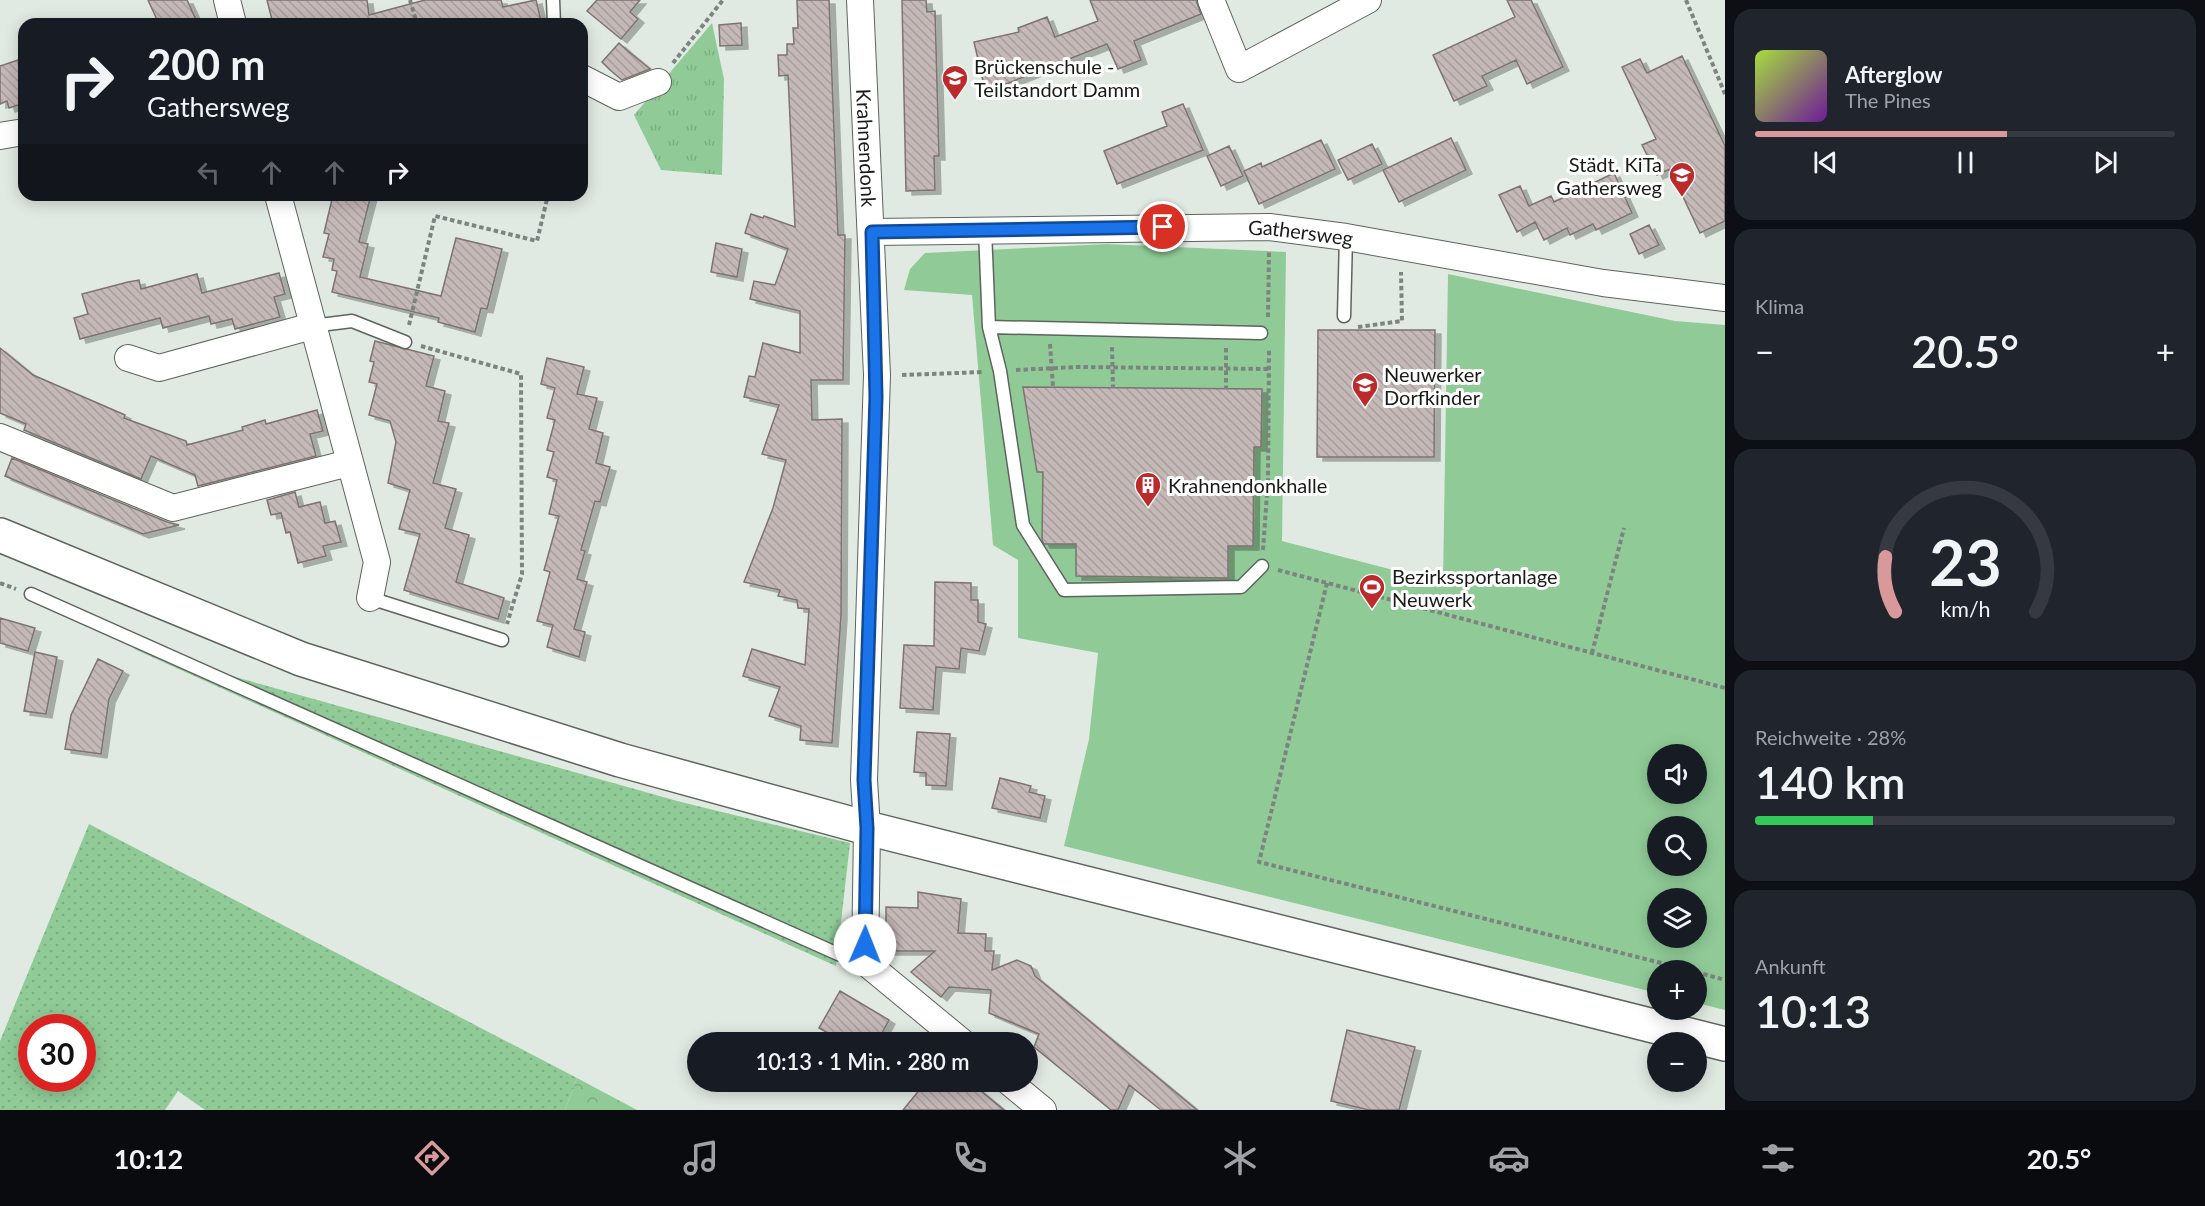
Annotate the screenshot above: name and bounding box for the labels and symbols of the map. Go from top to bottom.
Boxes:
place label: Brückenschule - Teilstandort Damm [974,54,1140,101]
school or university icon: Brückenschule - Teilstandort Damm [940,63,970,101]
street label: Krahnendonk [852,88,881,208]
place label: Städt. KiTa Gathersweg [1556,152,1662,199]
school or university icon: Städt. KiTa Gathersweg [1667,160,1697,198]
pin [1137,201,1188,252]
street label: Gathersweg [1248,215,1355,250]
place label: Neuwerker Dorfkinder [1384,362,1482,409]
school or university icon: Neuwerker Dorfkinder [1350,370,1380,408]
building icon: Krahnendonkhalle [1133,470,1163,508]
place label: Krahnendonkhalle [1168,473,1327,497]
place label: Bezirkssportanlage Neuwerk [1392,564,1558,611]
sports icon: Bezirkssportanlage Neuwerk [1357,572,1387,610]
position arrow [833,913,897,977]
speed limit sign: 30 [18,1014,96,1092]

